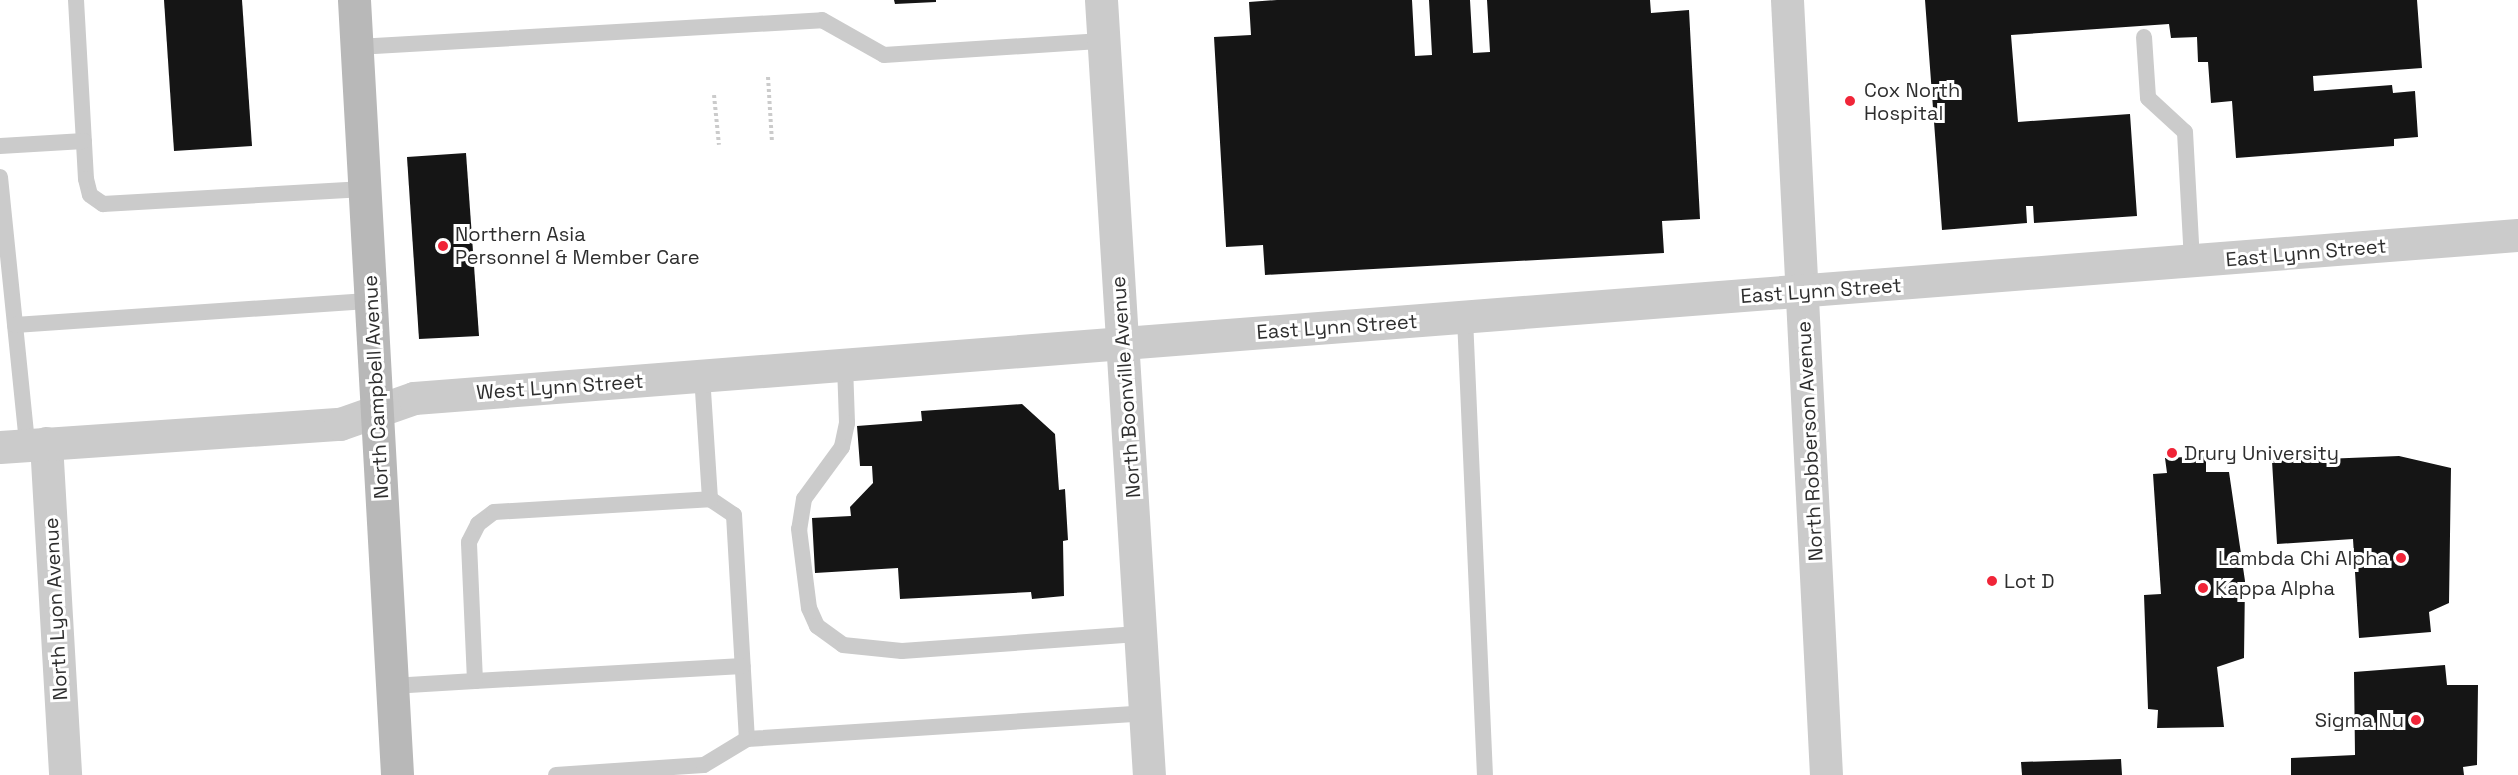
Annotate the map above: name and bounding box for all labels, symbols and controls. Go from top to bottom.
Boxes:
place label: Cox North Hospital [1864,78,1960,125]
marker: Cox North Hospital [1841,92,1859,110]
place label: Northern Asia Personnel & Member Care [455,222,699,269]
street label: East Lynn Street [2225,234,2387,272]
marker: Northern Asia Personnel & Member Care [436,239,450,253]
street label: East Lynn Street [1740,273,1902,309]
street label: North Campbell Avenue [358,274,394,500]
street label: North Boonville Avenue [1106,275,1146,499]
street label: East Lynn Street [1256,309,1418,345]
street label: North Robberson Avenue [1792,320,1828,562]
street label: West Lynn Street [476,369,644,405]
place label: Drury University [2184,441,2339,465]
marker: Drury University [2165,446,2179,460]
street label: North Lyon Avenue [39,517,73,701]
place label: Lambda Chi Alpha [2218,546,2389,570]
marker: Lambda Chi Alpha [2394,551,2408,565]
place label: Lot D [2004,569,2054,593]
marker: Lot D [1985,574,1999,588]
place label: Kappa Alpha [2215,576,2335,600]
marker: Kappa Alpha [2196,581,2210,595]
place label: Sigma Nu [2315,708,2404,732]
marker: Sigma Nu [2409,713,2423,727]

